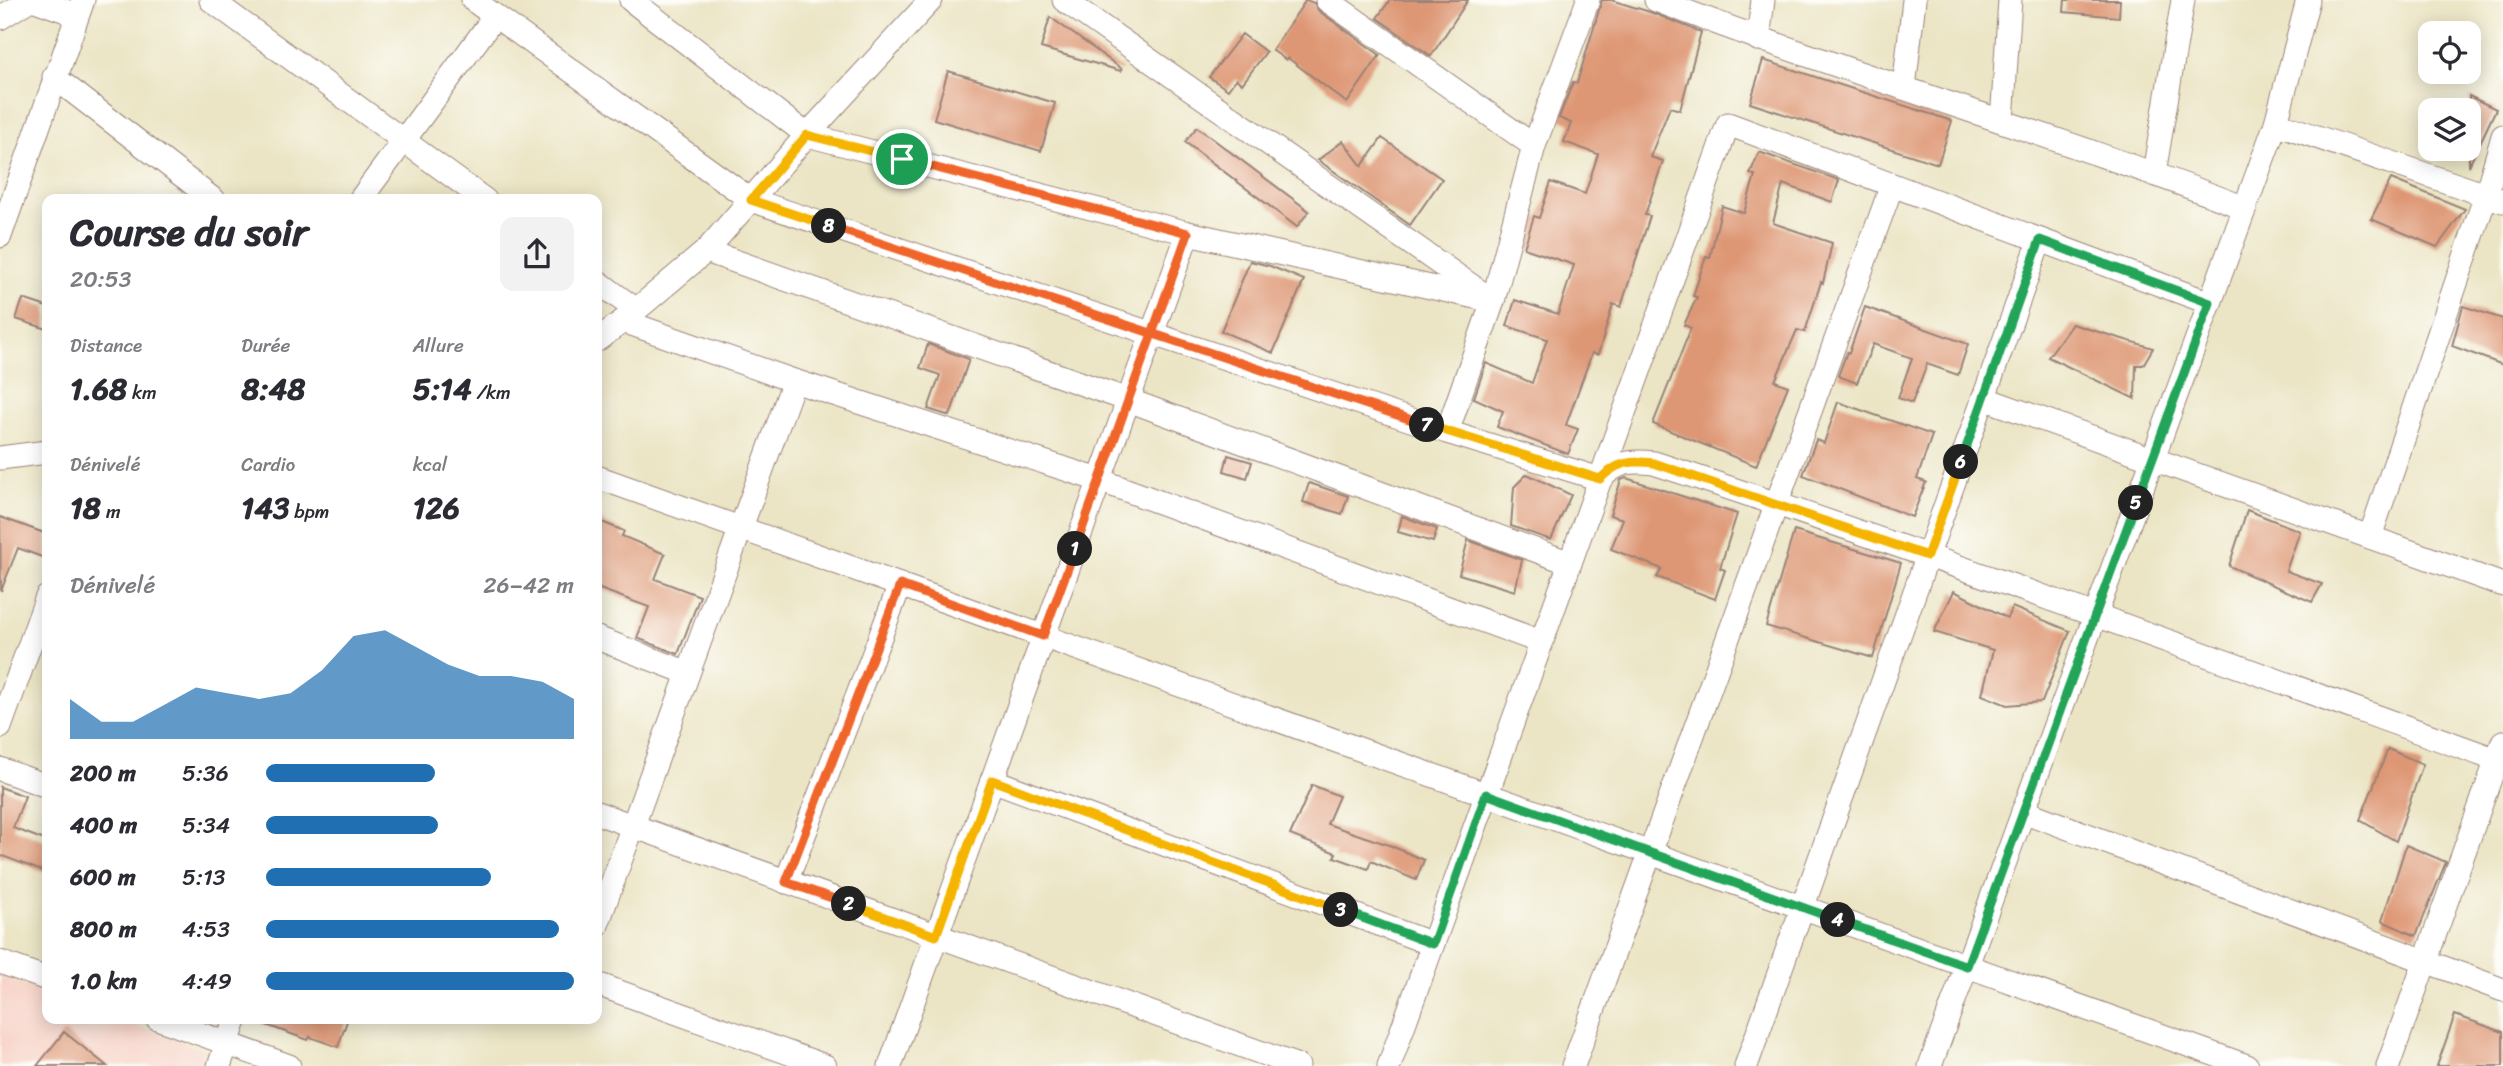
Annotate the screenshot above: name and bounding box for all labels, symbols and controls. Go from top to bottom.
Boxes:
map controls [2418,21,2481,161]
button: locate [2418,21,2481,84]
button: layers [2418,98,2481,161]
pin [872,129,932,189]
icon: arrive [883,140,921,178]
text: Course du soir [70,199,308,266]
pin: 8 [812,208,846,244]
text: 8 [823,209,834,242]
button: share [500,217,574,291]
text: 20:53 [70,259,131,300]
text: Distance [70,329,142,362]
text: Durée [241,329,290,362]
text: Allure [413,329,464,362]
text: 1.68 [70,362,127,416]
text: 8:48 [241,362,305,416]
text: 5:14 [413,362,472,416]
text: km [127,376,157,409]
text: /km [472,376,511,409]
pin: 7 [1410,408,1444,442]
text: 7 [1421,408,1432,441]
pin: 6 [1944,444,1979,480]
text: 6 [1955,445,1966,478]
text: Dénivelé [70,448,140,481]
text: Cardio [241,448,295,481]
text: kcal [413,448,447,481]
text: 18 [70,481,101,535]
text: 143 [241,481,289,535]
text: 126 [413,481,460,535]
pin: 5 [2118,486,2154,520]
text: 5 [2130,486,2141,519]
text: m [101,495,121,528]
text: bpm [289,495,329,528]
pin: 1 [1058,532,1092,566]
text: 1 [1070,532,1079,565]
text: Dénivelé [70,565,155,606]
text: 26–42 m [483,565,574,606]
text: 200 m [70,753,136,794]
text: 5:36 [182,753,229,794]
text: 400 m [70,805,137,846]
text: 5:34 [182,805,230,846]
text: 600 m [70,857,136,898]
text: 5:13 [182,857,226,898]
pin: 2 [832,886,866,922]
text: 2 [843,887,854,920]
pin: 3 [1324,892,1358,928]
text: 3 [1335,893,1346,926]
pin: 4 [1820,902,1856,937]
text: 4 [1832,903,1843,936]
text: 800 m [70,909,137,950]
text: 4:53 [182,909,230,950]
text: 1.0 km [70,961,137,1002]
text: 4:49 [182,961,232,1002]

